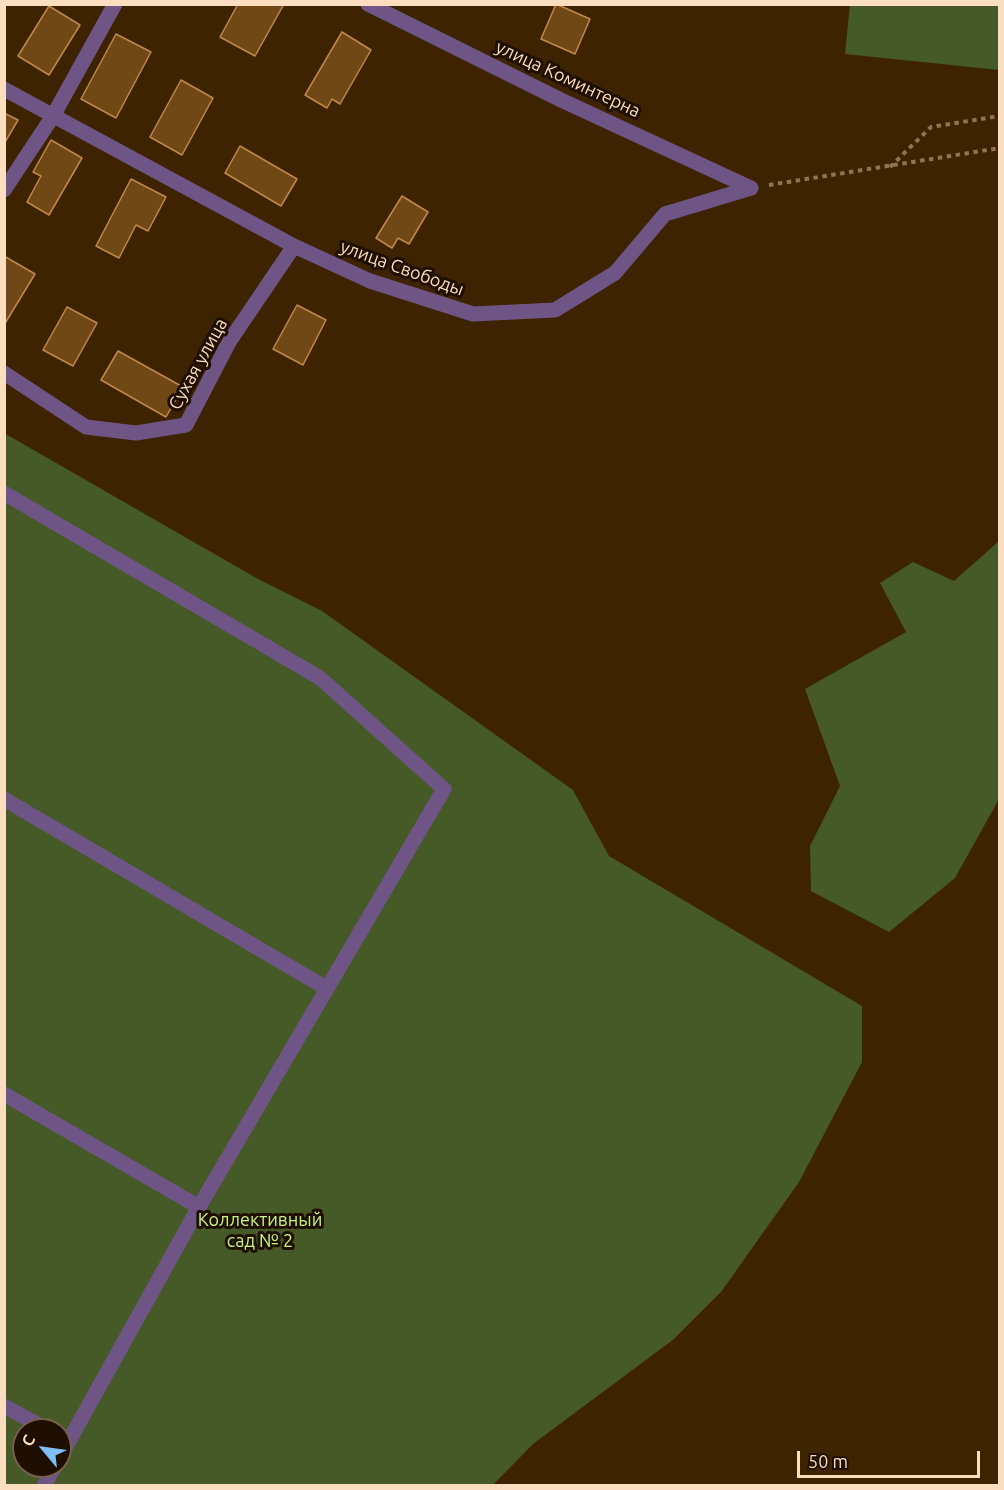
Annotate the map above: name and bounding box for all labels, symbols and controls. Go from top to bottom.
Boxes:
street label: улица Коминтерна [492,36,644,122]
street label: улица Свободы [337,236,467,300]
street label: Сухая улица [164,314,232,414]
park label: Коллективный сад № 2 [198,1209,322,1252]
north arrow [12,1418,72,1478]
text: С [18,1431,38,1449]
scale bar [800,1439,983,1477]
text: 50 m [808,1451,848,1471]

